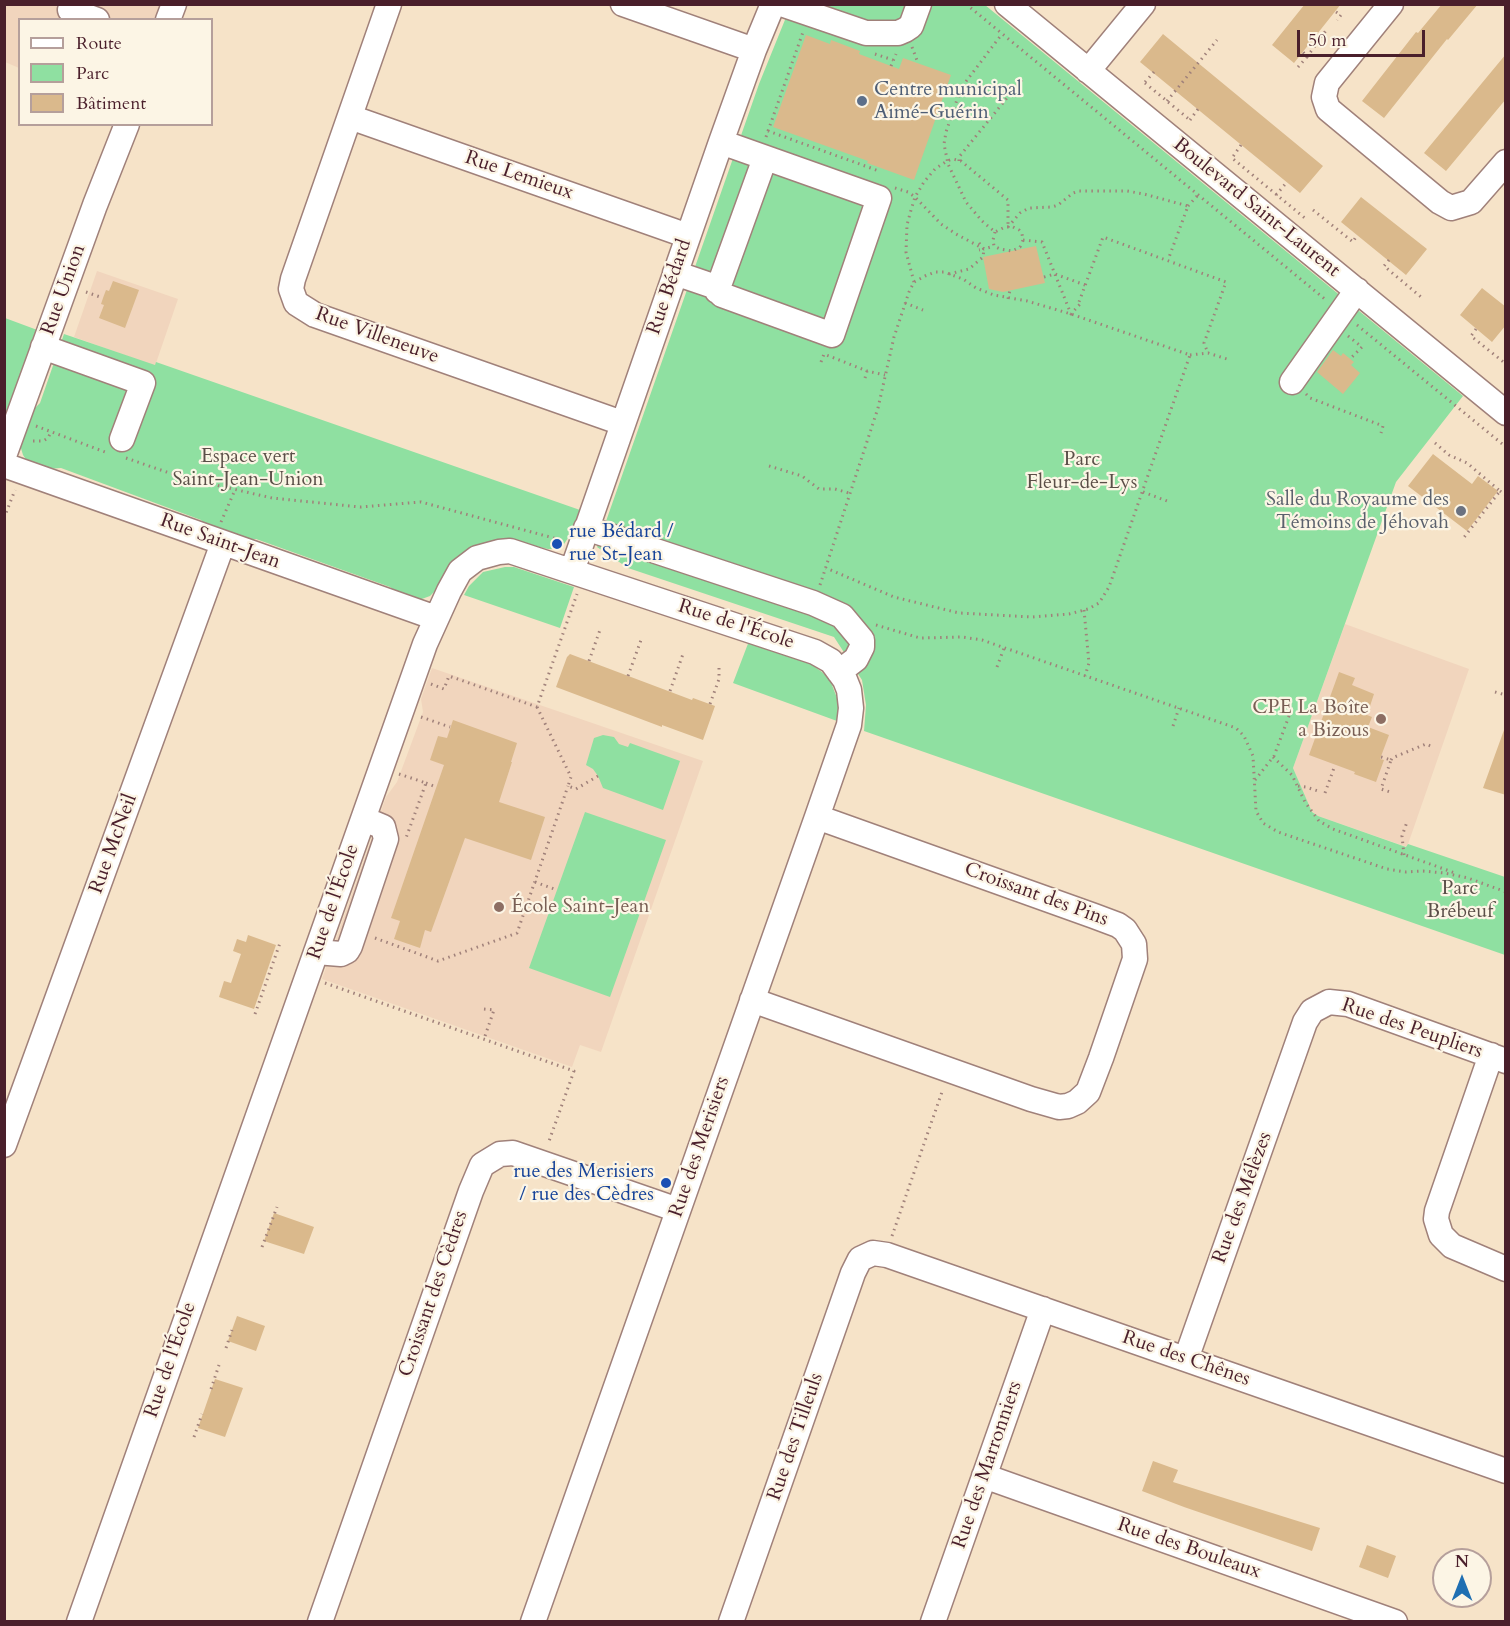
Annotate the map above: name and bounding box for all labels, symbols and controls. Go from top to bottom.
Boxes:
legend [18,18,213,126]
scale bar [1300,18,1428,56]
text: 50 m [1308,28,1347,53]
text: Route [76,31,122,56]
text: Parc [76,61,109,86]
place label: Centre municipal Aimé-Guérin [874,78,1022,125]
text: Bâtiment [76,91,146,116]
marker: Centre municipal Aimé-Guérin [855,94,869,108]
street label: Boulevard Saint-Laurent [1168,133,1344,283]
street label: Rue Lemieux [462,146,576,206]
street label: Rue Bédard [643,236,697,338]
street label: Rue Union [37,241,91,339]
street label: Rue Villeneuve [312,303,442,369]
park label: Espace vert Saint-Jean-Union [172,445,324,492]
park label: Parc Fleur-de-Lys [1027,448,1137,495]
place label: Salle du Royaume des Témoins de Jéhovah [1266,488,1449,535]
marker: Salle du Royaume des Témoins de Jéhovah [1454,504,1468,518]
street label: Rue Saint-Jean [157,509,283,575]
place label: rue Bédard / rue St-Jean [569,520,673,567]
marker: rue Bédard / rue St-Jean [550,537,564,551]
street label: Rue de l'École [675,595,797,655]
place label: CPE La Boîte a Bizous [1252,696,1369,743]
marker: CPE La Boîte a Bizous [1374,712,1388,726]
street label: Rue McNeil [85,791,143,897]
street label: Rue de l'École [303,841,365,963]
street label: Croissant des Pins [961,858,1111,932]
park label: Parc Brébeuf [1427,877,1493,924]
place label: École Saint-Jean [511,895,650,919]
marker: École Saint-Jean [492,900,506,914]
street label: Rue des Peupliers [1338,994,1486,1064]
street label: Rue des Merisiers [665,1073,735,1221]
street label: Rue des Mélèzes [1208,1129,1278,1267]
place label: rue des Merisiers / rue des Cèdres [513,1160,654,1207]
marker: rue des Merisiers / rue des Cèdres [659,1176,673,1190]
street label: Croissant des Cèdres [394,1208,474,1380]
street label: Rue de l'École [140,1299,202,1421]
street label: Rue des Chênes [1119,1326,1253,1392]
street label: Rue des Tilleuls [763,1370,829,1504]
street label: Rue des Marronniers [948,1378,1028,1552]
street label: Rue des Bouleaux [1114,1513,1264,1585]
north arrow [1432,1548,1492,1608]
text: N [1455,1551,1469,1573]

